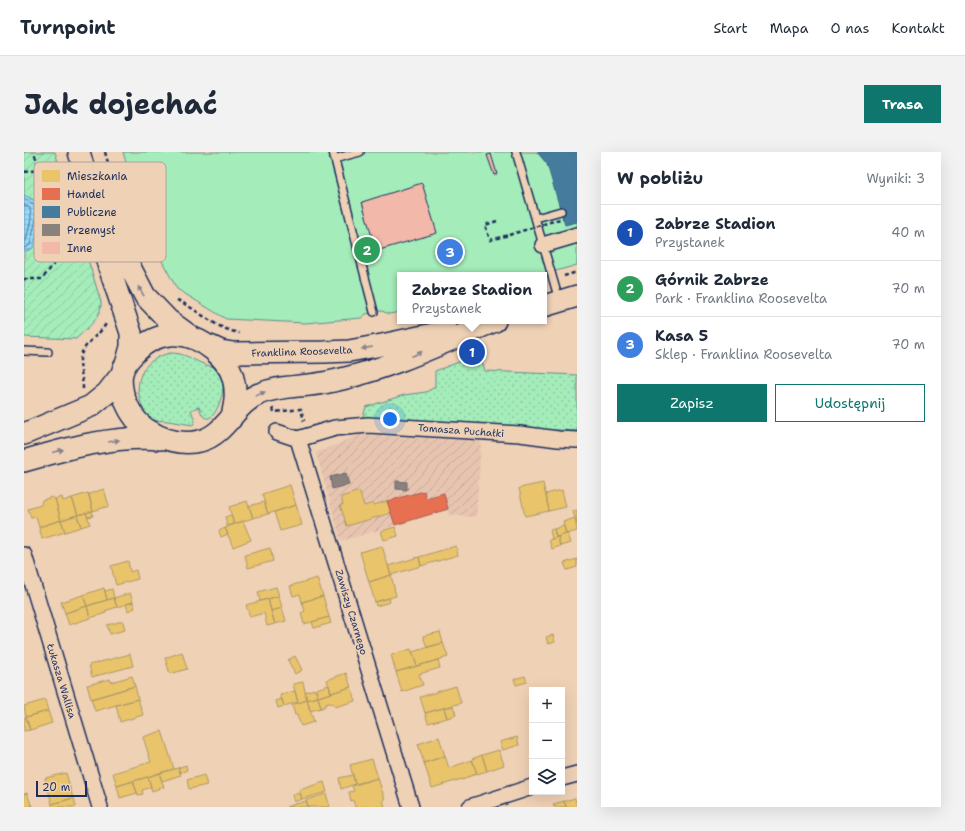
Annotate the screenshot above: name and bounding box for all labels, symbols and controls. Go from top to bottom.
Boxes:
text: Turnpoint [20,15,116,40]
text: Start [713,19,748,37]
text: Mapa [770,19,808,37]
text: O nas [830,19,869,37]
text: Kontakt [891,19,945,37]
text: Jak dojechać [24,85,218,123]
button: Trasa [864,85,941,123]
legend [34,162,166,262]
text: W pobliżu [617,167,703,189]
text: Mieszkania [67,169,128,184]
text: Wyniki: 3 [866,170,925,187]
text: Handel [67,187,105,202]
text: Publiczne [67,205,117,220]
text: Zabrze Stadion [655,214,776,234]
text: Przemysł [67,223,115,238]
text: 1 [627,224,633,241]
text: 40 m [891,224,925,241]
text: Przystanek [655,234,725,251]
pin: 2 [354,235,380,265]
pin: 3 [437,237,463,267]
text: Inne [67,241,92,256]
text: Górnik Zabrze [655,270,769,290]
popup [397,272,547,324]
text: Zabrze Stadion [412,280,532,300]
text: 2 [625,280,635,297]
text: 70 m [891,280,925,297]
one-way arrow [138,285,145,297]
text: Park · Franklina Roosevelta [655,290,827,307]
text: Przystanek [412,300,482,317]
text: Kasa 5 [655,326,708,346]
text: 3 [625,336,635,353]
text: 70 m [891,336,925,353]
pin: 1 [459,337,485,367]
street label: Franklina Roosevelta [251,343,354,360]
one-way arrow [360,345,373,351]
text: Sklep · Franklina Roosevelta [655,346,832,363]
one-way arrow [411,351,422,357]
button: Zapisz [617,384,767,422]
button: Udostępnij [775,384,925,422]
one-way arrow [255,391,267,397]
your location [380,409,400,429]
street label: Tomasza Puchałki [417,421,505,440]
one-way arrow [108,437,120,443]
one-way arrow [51,448,64,454]
street label: Zawiszy Czarnego [332,568,371,656]
street label: Łukasza Wallisa [44,641,79,721]
map controls [529,687,565,795]
button: + [529,687,565,723]
button: − [529,723,565,759]
button: layers [529,759,565,795]
scale bar [36,779,87,798]
text: 20 m [42,780,70,795]

